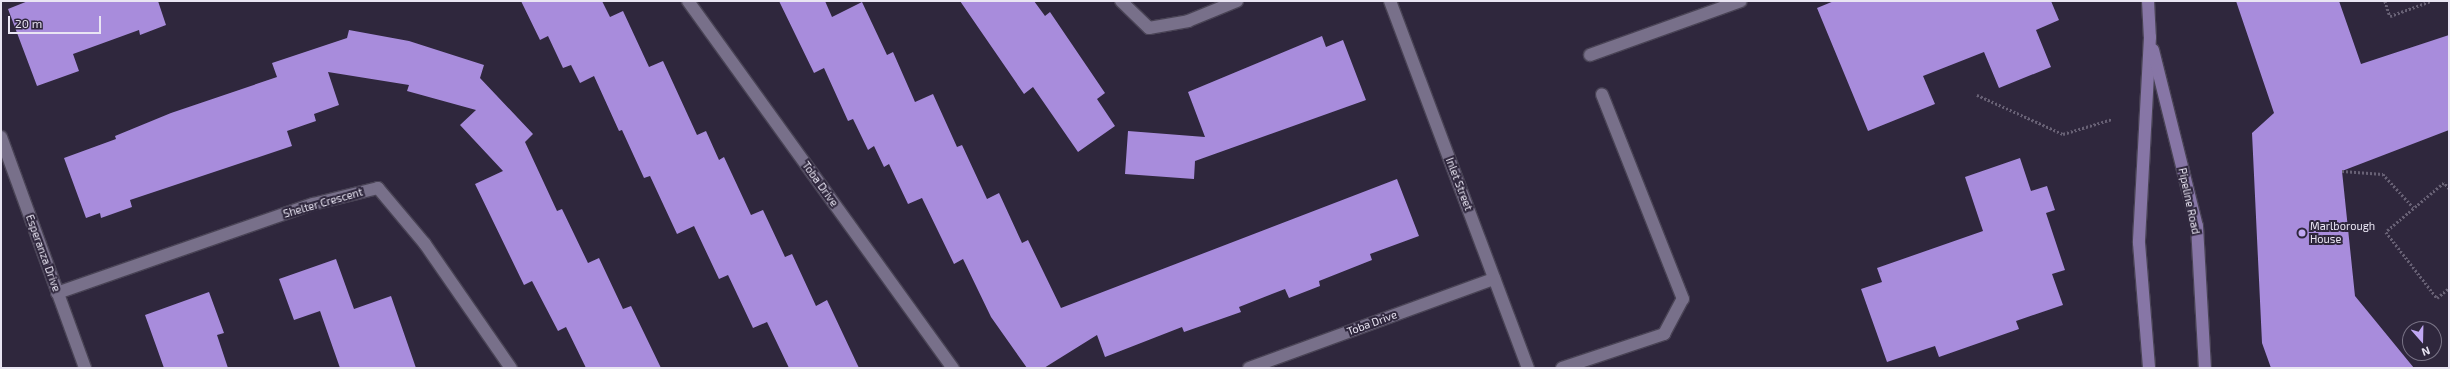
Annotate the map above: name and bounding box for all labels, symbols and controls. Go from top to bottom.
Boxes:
scale bar [10,8,103,34]
text: 20 m [15,16,42,30]
street label: Inlet Street [1443,156,1475,212]
street label: Toba Drive [799,159,841,209]
street label: Pipeline Road [2176,167,2202,235]
street label: Shelter Crescent [282,185,364,221]
street label: Esperanza Drive [23,213,63,293]
place label: Marlborough House [2310,220,2375,246]
marker: Marlborough House [2297,228,2307,238]
street label: Toba Drive [1345,308,1399,338]
north arrow [2402,321,2442,361]
text: N [2420,344,2432,359]

